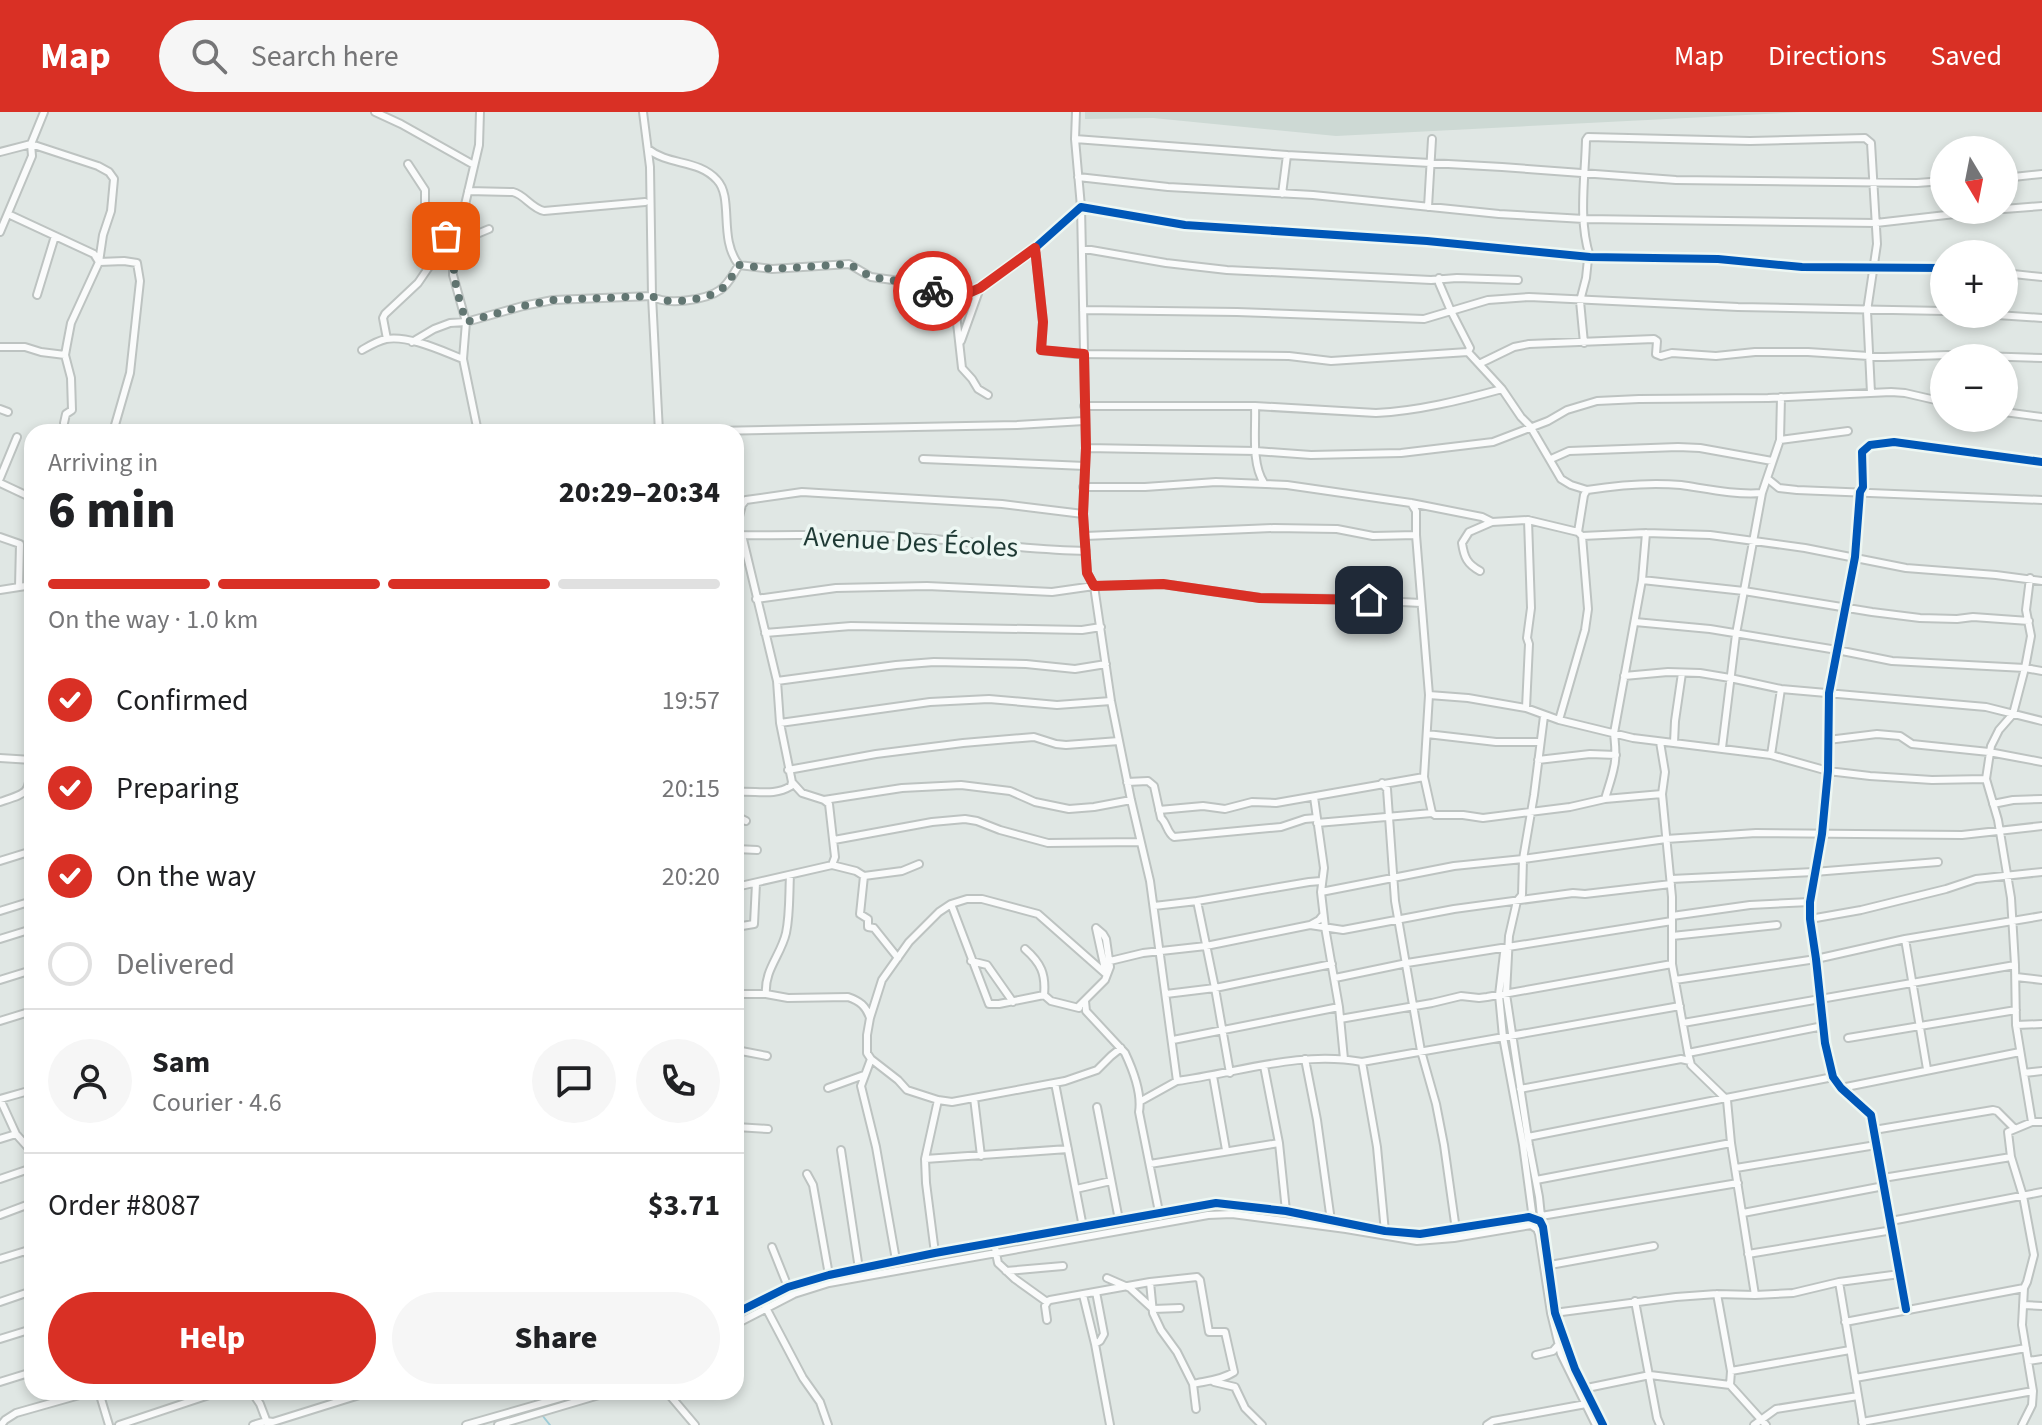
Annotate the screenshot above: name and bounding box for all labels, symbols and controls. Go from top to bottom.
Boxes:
search box [159,20,719,92]
text: Map [40,29,111,83]
icon: search [187,34,231,78]
text: Search here [251,35,399,78]
text: Map [1674,36,1724,76]
text: Directions [1768,36,1887,76]
text: Saved [1931,36,2002,76]
north arrow [1930,136,2018,224]
map controls [1930,136,2018,432]
pin [412,202,480,270]
icon: bag [424,214,468,258]
button: + [1930,240,2018,328]
courier [893,251,973,331]
icon: bike [911,269,955,313]
button: − [1930,344,2018,432]
text: Arriving in [48,444,158,481]
text: 20:29–20:34 [559,471,720,514]
text: 6 min [48,474,176,548]
street label: Avenue Des Écoles [803,516,1019,568]
pin [1335,566,1403,634]
icon: home [1347,578,1391,622]
text: On the way · 1.0 km [48,601,258,638]
icon: check [48,678,92,722]
text: Confirmed [116,679,249,722]
text: 19:57 [662,682,720,719]
icon: check [48,766,92,810]
text: Preparing [116,767,239,810]
text: 20:15 [662,770,720,807]
icon: check [48,854,92,898]
text: On the way [116,855,256,898]
text: 20:20 [662,858,720,895]
text: Delivered [116,943,235,986]
button: person [48,1039,132,1123]
button: chat [532,1039,616,1123]
button: phone [636,1039,720,1123]
text: Sam [152,1041,210,1084]
text: Courier · 4.6 [152,1084,282,1121]
text: Order #8087 [48,1184,201,1227]
text: $3.71 [648,1184,720,1227]
button: Help [48,1292,376,1384]
button: Share [392,1292,720,1384]

